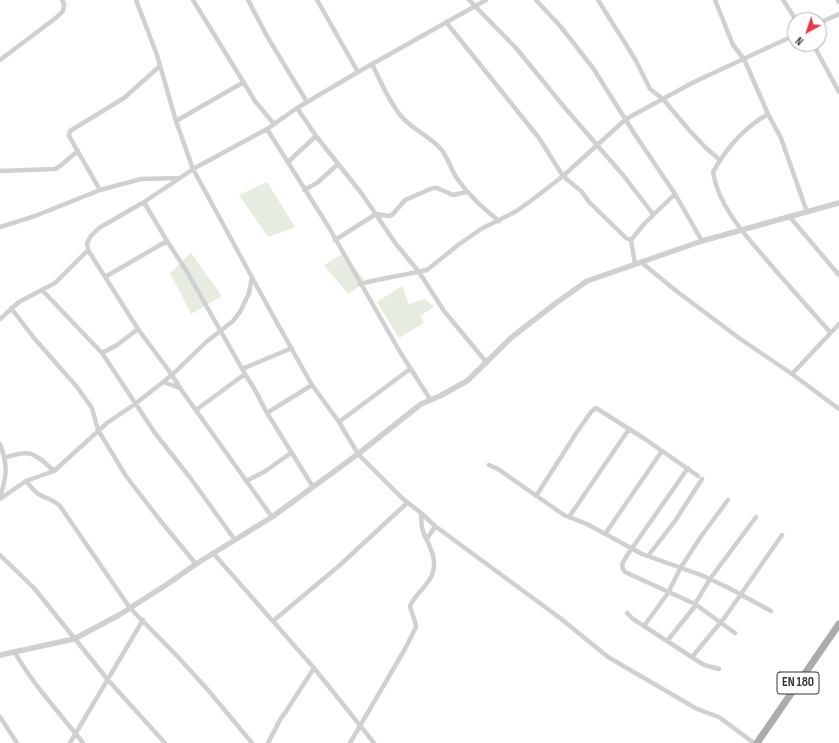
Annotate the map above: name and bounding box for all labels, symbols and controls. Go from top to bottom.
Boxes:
north arrow [787,12,827,52]
text: N [793,34,806,48]
road number: EN 180 [777,672,819,694]

